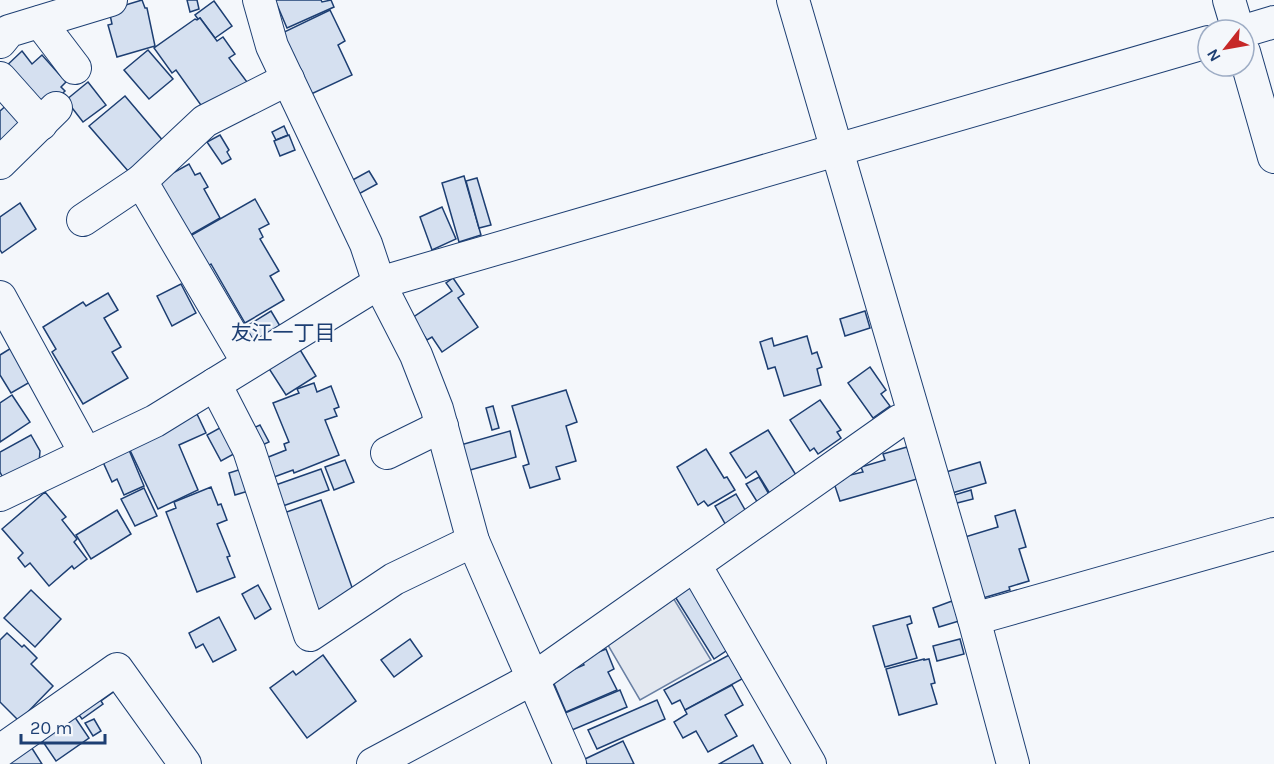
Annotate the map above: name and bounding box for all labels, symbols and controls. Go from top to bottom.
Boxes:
north arrow [1196,18,1256,78]
text: N [1202,46,1225,65]
district label: 友江一丁目 [231,321,336,345]
scale bar [21,707,105,745]
text: 20 m [30,717,72,739]

